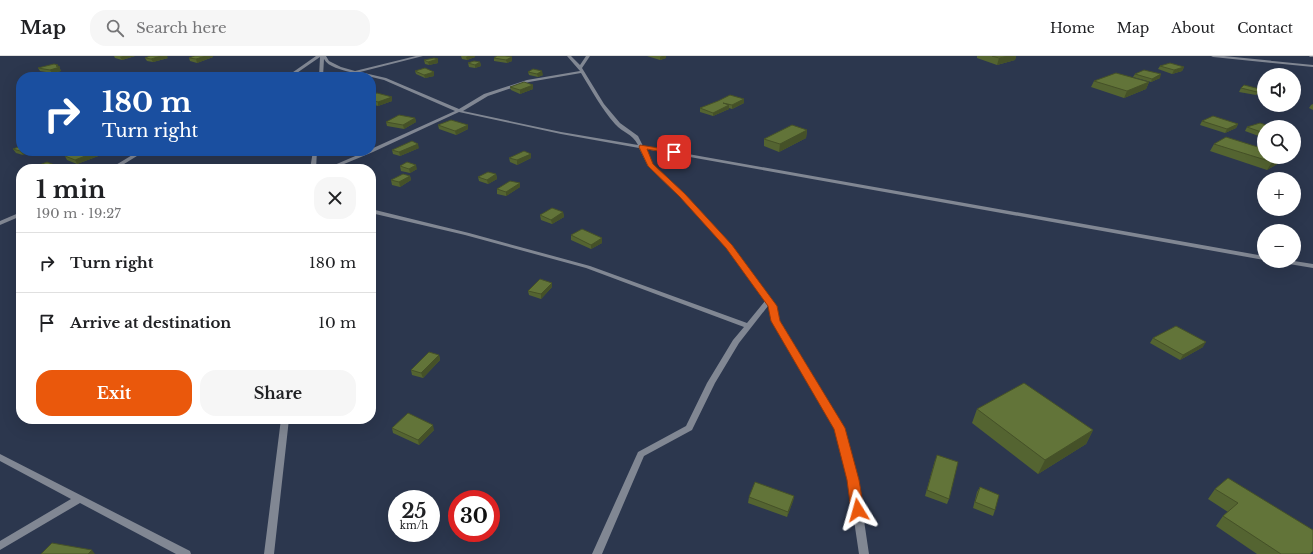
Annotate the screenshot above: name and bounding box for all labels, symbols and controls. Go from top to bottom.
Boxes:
search box [90,10,370,46]
text: Map [20,16,66,39]
icon: search [104,17,126,39]
text: Search here [136,18,227,37]
text: Home [1050,19,1095,37]
text: Map [1117,19,1149,37]
text: About [1171,19,1215,37]
text: Contact [1237,19,1293,37]
map controls [1257,68,1301,268]
button: sound [1257,68,1301,112]
text: 180 m [102,85,192,120]
icon: right [36,88,88,140]
text: Turn right [102,120,198,142]
button: search [1257,120,1301,164]
pin [657,135,691,169]
icon: arrive [663,141,685,163]
button: + [1257,172,1301,216]
text: 1 min [36,175,106,204]
button: close [314,177,356,219]
text: 190 m · 19:27 [36,205,121,222]
button: − [1257,224,1301,268]
icon: right [36,252,58,274]
text: Turn right [70,253,153,272]
text: 180 m [309,253,356,272]
icon: arrive [36,312,58,334]
text: Arrive at destination [70,313,231,332]
text: 10 m [318,313,356,332]
button: Exit [36,370,192,416]
button: Share [200,370,356,416]
position arrow [837,489,879,531]
speed limit sign: 30 [448,490,500,542]
text: 25 [402,499,426,523]
text: km/h [400,519,428,532]

